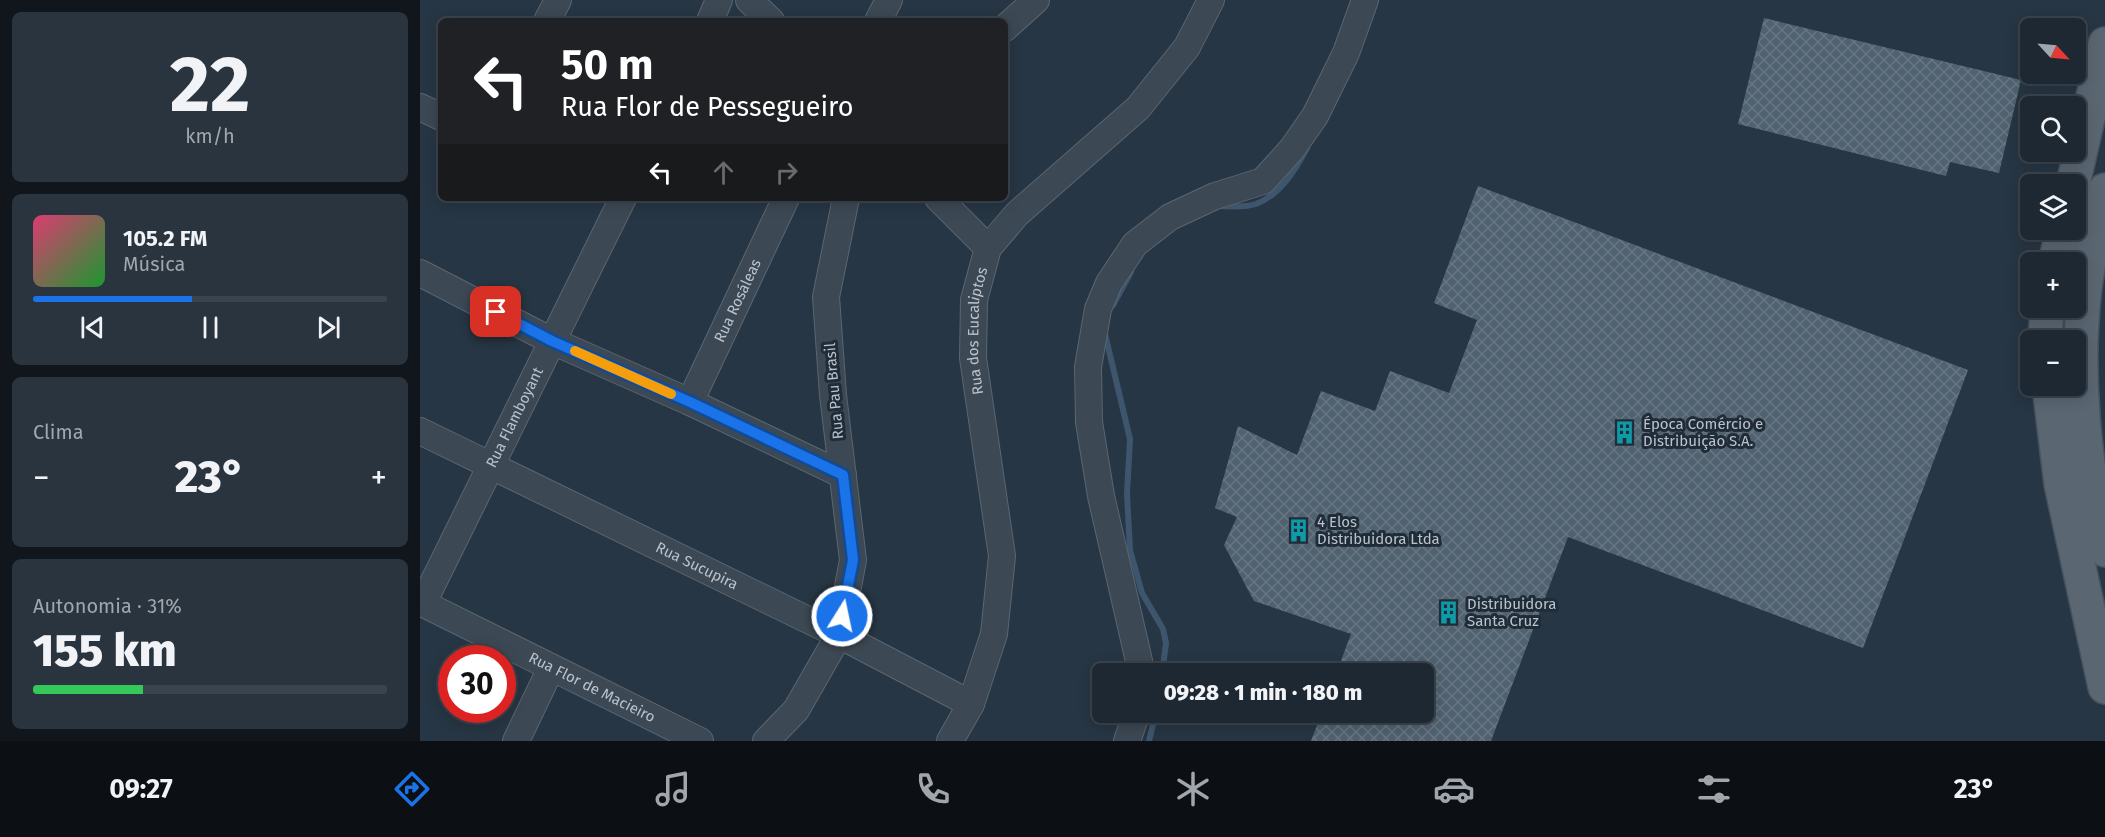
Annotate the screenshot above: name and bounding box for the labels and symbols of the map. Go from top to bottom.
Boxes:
north arrow [2020,18,2086,84]
street label: Rua Rosáleas [710,256,765,345]
street label: Rua dos Eucaliptos [964,265,991,396]
pin [470,286,521,337]
street label: Rua Pau Brasil [821,341,847,440]
street label: Rua Flamboyant [482,364,547,471]
place label: Época Comércio e Distribuição S.A. [1643,415,1763,450]
building icon: Época Comércio e Distribuição S.A. [1612,420,1638,446]
place label: 4 Elos Distribuidora Ltda [1317,513,1440,548]
building icon: 4 Elos Distribuidora Ltda [1286,518,1312,544]
street label: Rua Sucupira [653,538,741,593]
position arrow [810,584,874,648]
place label: Distribuidora Santa Cruz [1467,595,1556,630]
building icon: Distribuidora Santa Cruz [1436,600,1462,626]
speed limit sign: 30 [438,645,516,723]
street label: Rua Flor de Macieiro [526,648,658,726]

